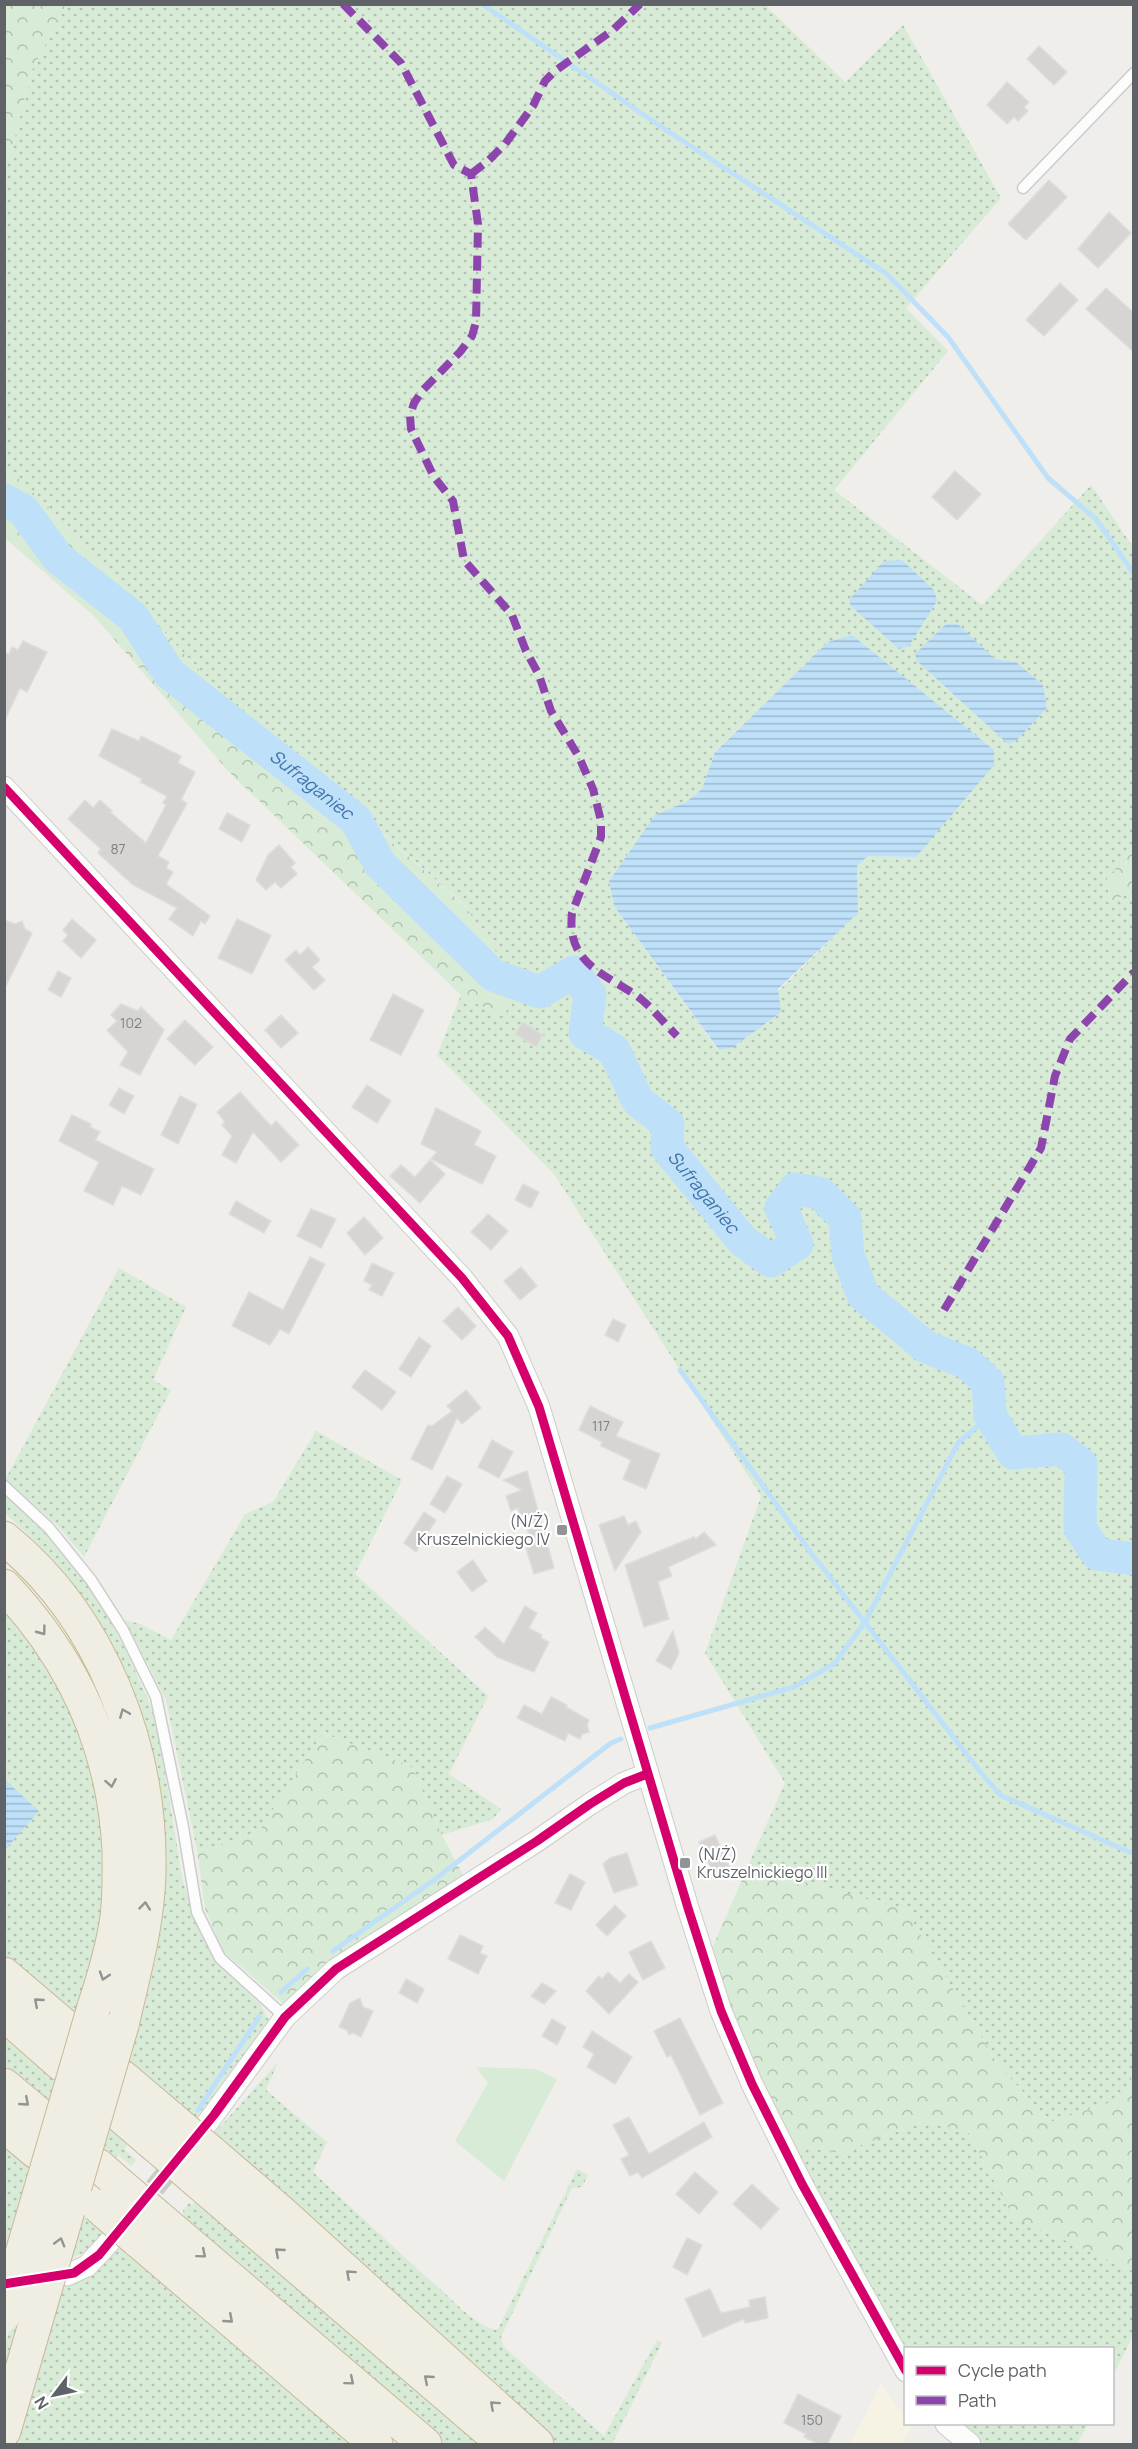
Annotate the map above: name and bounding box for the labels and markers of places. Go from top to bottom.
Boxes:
place label: (N/Ż) Kruszelnickiego IV [417,1510,550,1550]
marker: (N/Ż) Kruszelnickiego IV [555,1523,569,1537]
place label: (N/Ż) Kruszelnickiego III [697,1843,828,1883]
marker: (N/Ż) Kruszelnickiego III [678,1856,692,1870]

